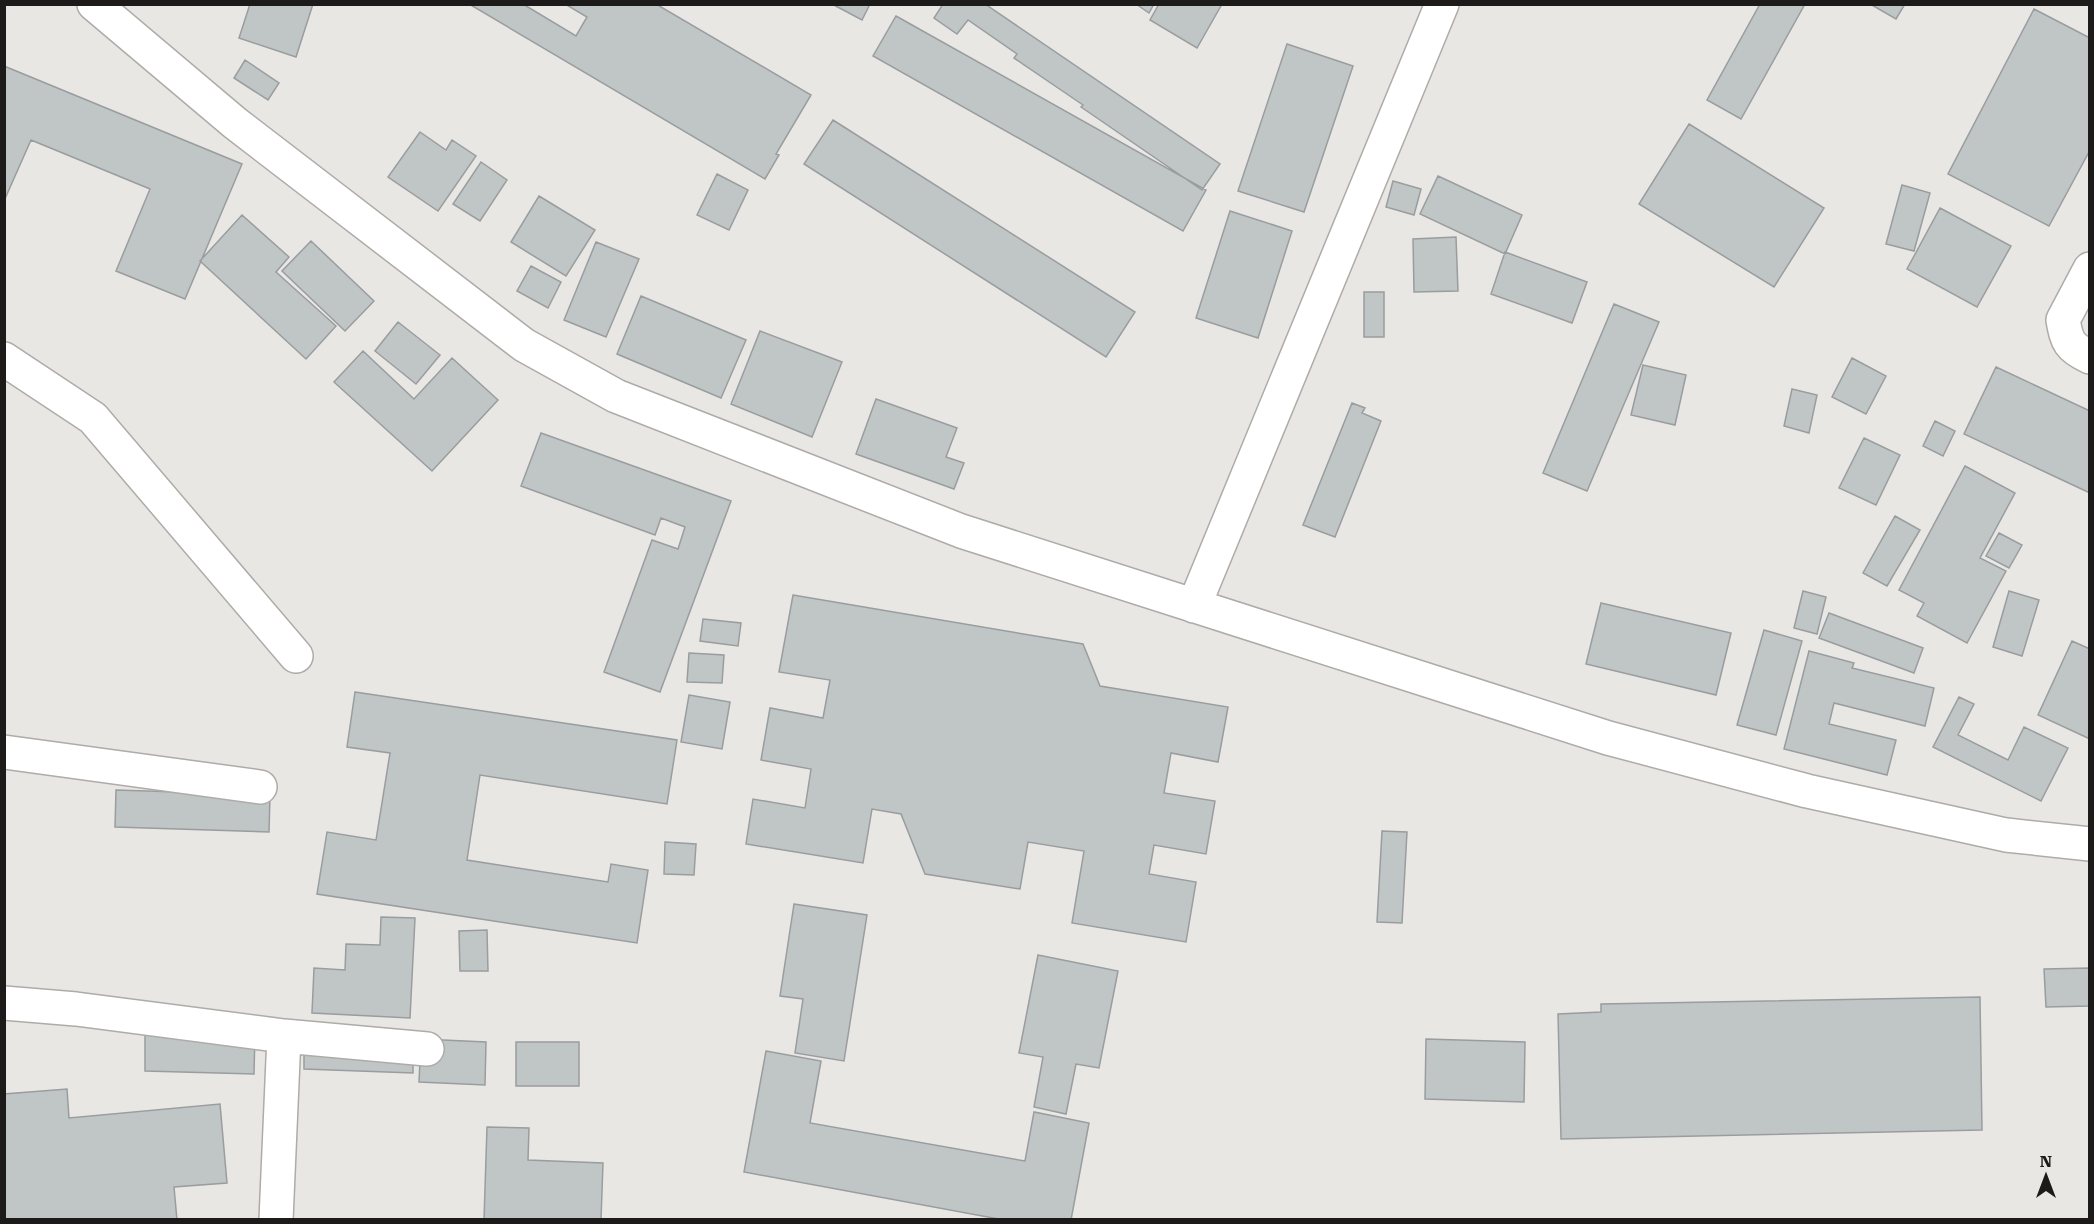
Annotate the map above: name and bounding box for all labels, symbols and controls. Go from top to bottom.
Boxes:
north arrow [2016,1146,2076,1206]
text: N [2040,1152,2052,1171]

